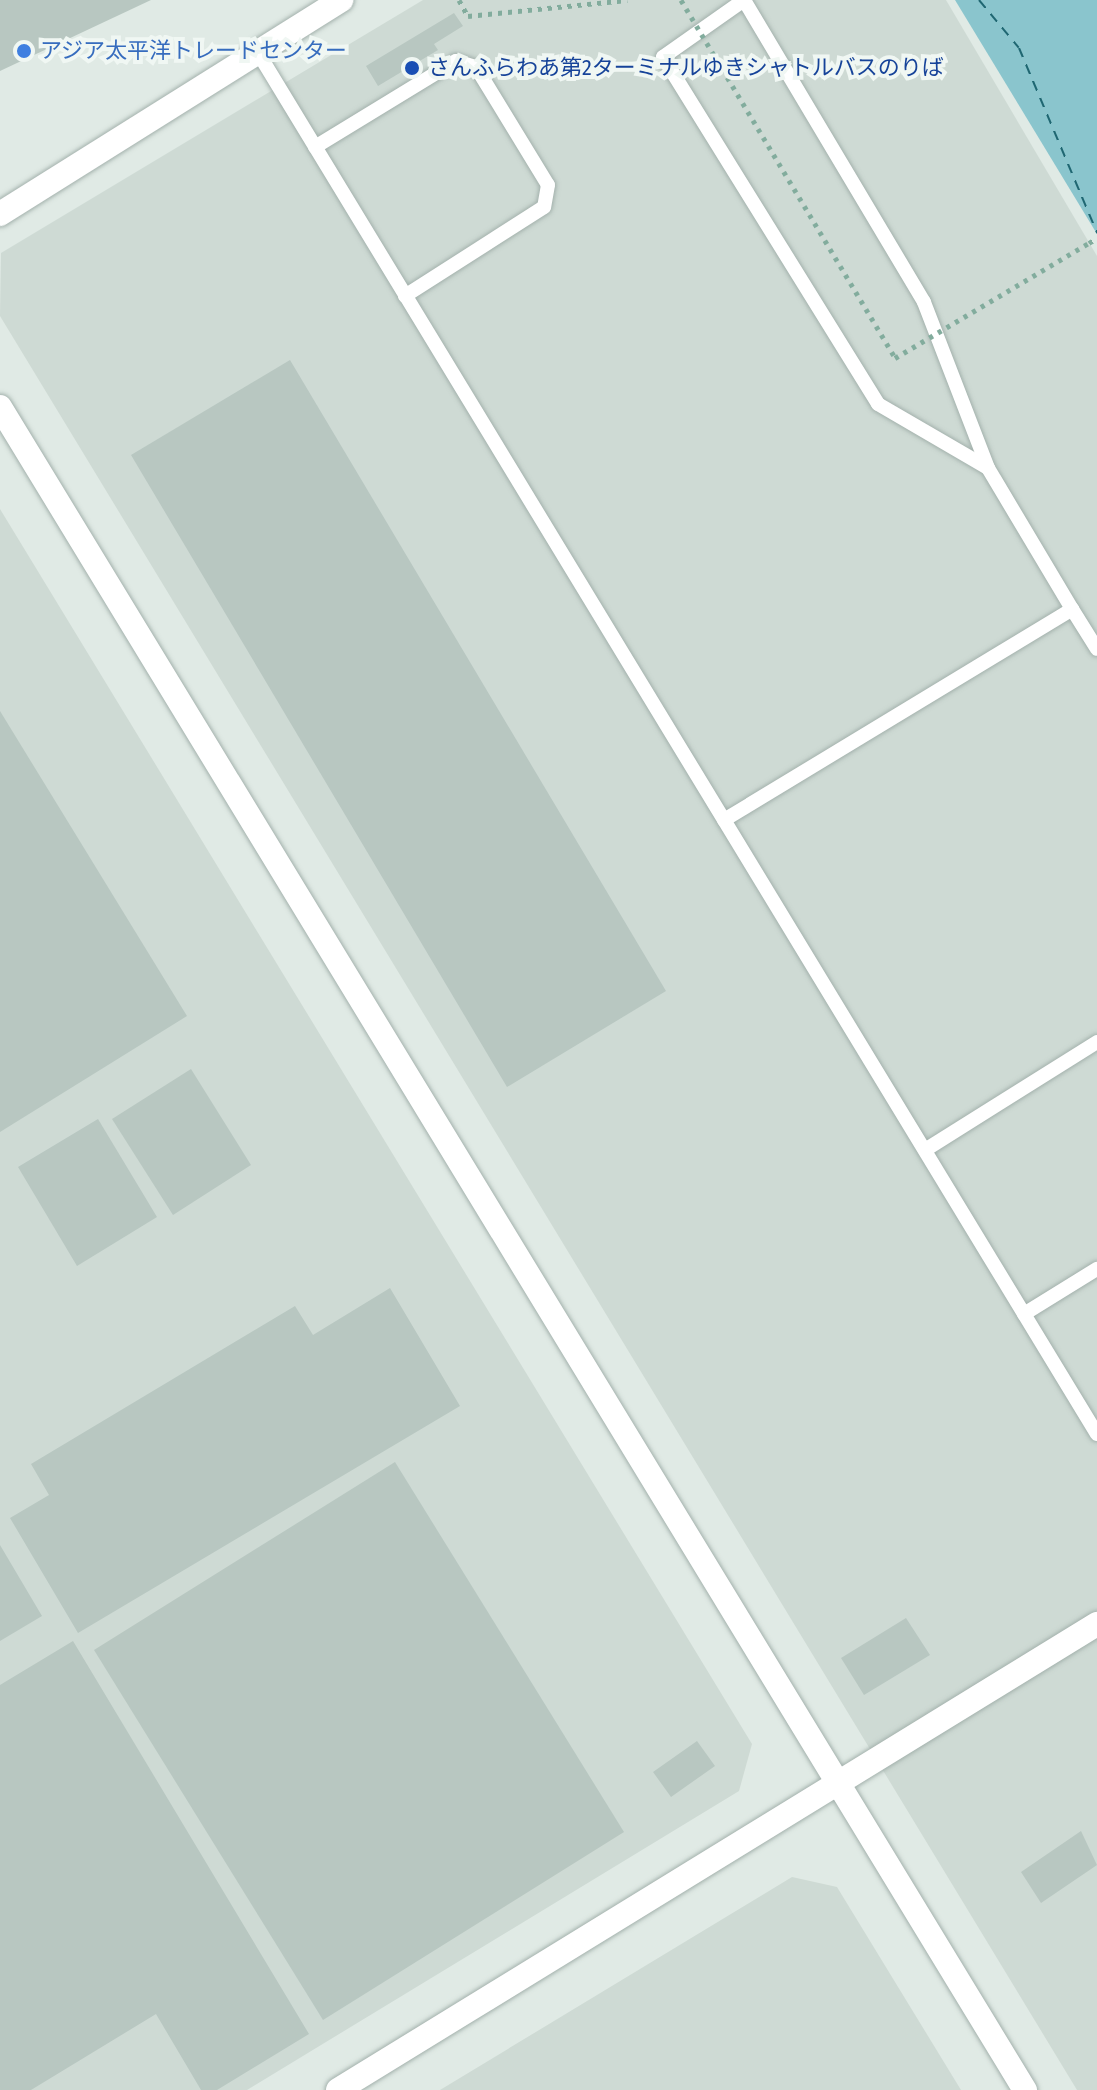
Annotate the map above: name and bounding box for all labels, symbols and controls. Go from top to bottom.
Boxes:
place label: アジア太平洋トレードセンター [40,38,348,64]
marker: アジア太平洋トレードセンター [15,42,33,60]
place label: さんふらわあ第2ターミナルゆきシャトルバスのりば [428,55,944,81]
marker: さんふらわあ第2ターミナルゆきシャトルバスのりば [403,59,421,77]

